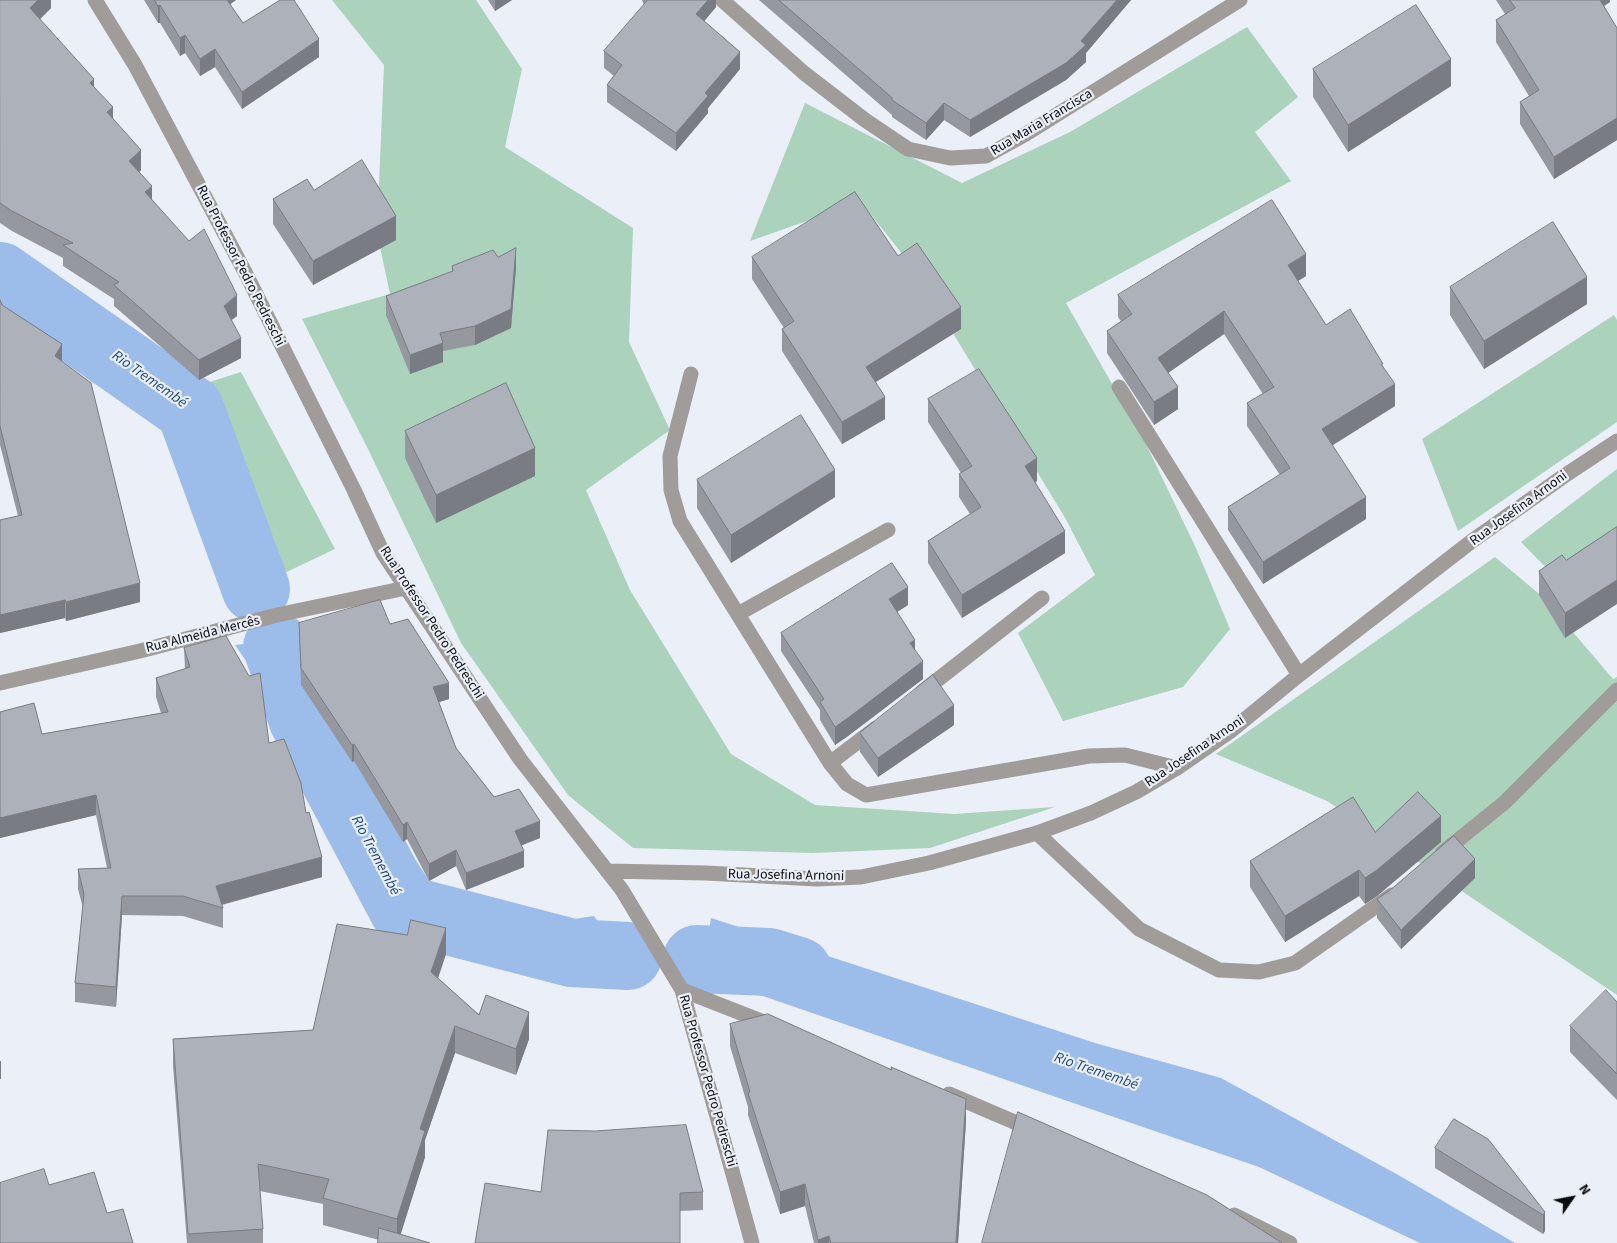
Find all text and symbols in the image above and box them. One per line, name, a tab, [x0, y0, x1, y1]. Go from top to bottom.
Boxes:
street label: Rua Maria Francisca	[988, 86, 1096, 160]
street label: Rua Professor Pedro Pedreschi	[192, 183, 288, 349]
water label: Rio Tremembé	[108, 347, 190, 413]
street label: Rua Josefina Arnoni	[1467, 468, 1571, 550]
street label: Rua Professor Pedro Pedreschi	[375, 544, 487, 702]
street label: Rua Almeida Mercês	[144, 613, 262, 657]
street label: Rua Josefina Arnoni	[1142, 713, 1248, 791]
water label: Rio Tremembé	[346, 813, 404, 899]
street label: Rua Josefina Arnoni	[728, 867, 844, 885]
street label: Rua Professor Pedro Pedreschi	[674, 993, 740, 1169]
water label: Rio Tremembé	[1052, 1049, 1140, 1095]
north arrow	[1547, 1173, 1597, 1223]
text: N	[1574, 1180, 1596, 1199]

